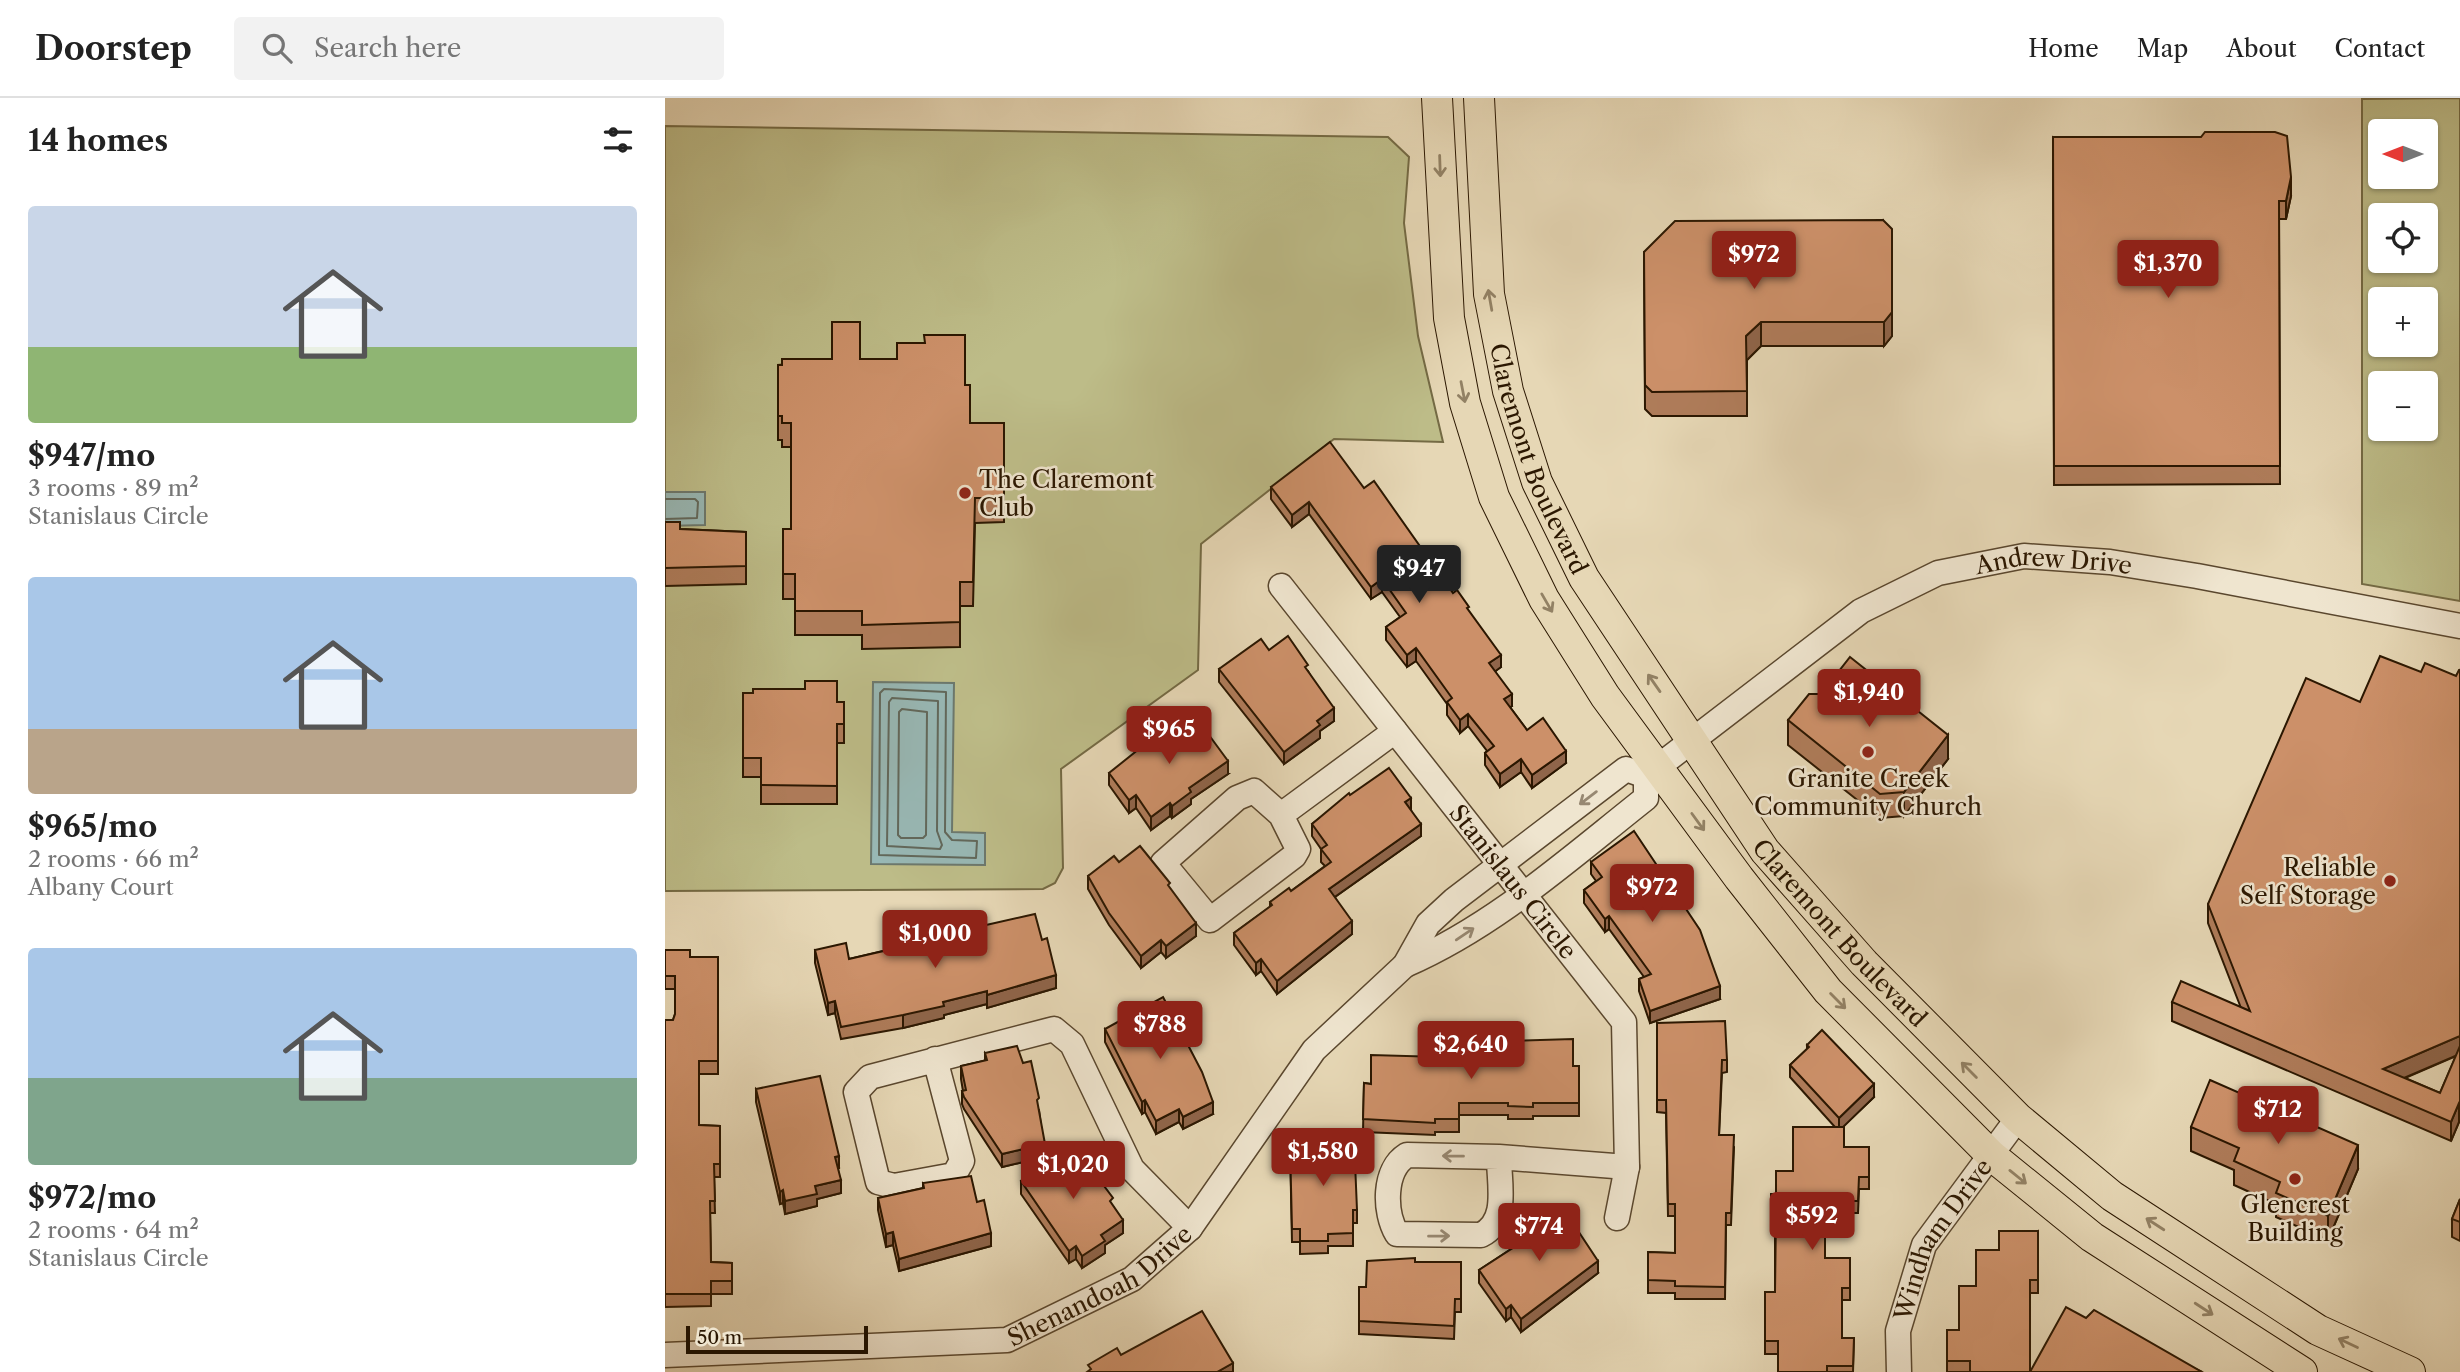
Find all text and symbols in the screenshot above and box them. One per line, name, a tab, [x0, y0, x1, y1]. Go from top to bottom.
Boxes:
search box	[234, 17, 724, 80]
text: Doorstep	[35, 28, 192, 69]
icon: search	[258, 29, 296, 67]
text: Search here	[314, 32, 461, 64]
text: Home	[2028, 34, 2099, 63]
text: Map	[2137, 34, 2188, 63]
text: About	[2226, 34, 2297, 63]
text: Contact	[2335, 34, 2425, 63]
north arrow	[2368, 119, 2438, 189]
map controls	[2368, 119, 2438, 441]
icon: filters	[599, 121, 637, 159]
text: 14 homes	[28, 122, 168, 159]
one-way arrow	[1434, 154, 1447, 177]
button: locate	[2368, 203, 2438, 273]
pin: $972	[1713, 232, 1795, 291]
text: $972	[1728, 240, 1780, 268]
pin: $1,370	[2111, 240, 2225, 300]
text: $1,370	[2133, 249, 2203, 277]
icon: home	[270, 251, 396, 377]
button: +	[2368, 287, 2438, 357]
one-way arrow	[1483, 289, 1496, 312]
street label: Claremont Boulevard	[1484, 341, 1594, 579]
button: −	[2368, 371, 2438, 441]
one-way arrow	[1456, 380, 1470, 403]
text: $947/mo	[28, 437, 155, 474]
place label: The Claremont Club	[979, 465, 1154, 522]
text: 3 rooms · 89 m²	[28, 474, 199, 502]
marker: The Claremont Club	[957, 485, 973, 501]
text: Stanislaus Circle	[28, 502, 209, 530]
street label: Andrew Drive	[1971, 541, 2134, 580]
pin: $947	[1378, 546, 1460, 605]
text: $947	[1393, 554, 1445, 582]
one-way arrow	[1540, 592, 1554, 612]
icon: home	[270, 622, 396, 748]
pin: $1,940	[1812, 670, 1926, 729]
one-way arrow	[1647, 674, 1661, 693]
text: $1,940	[1834, 678, 1904, 706]
pin: $965	[1128, 706, 1210, 766]
text: $965	[1142, 715, 1196, 743]
marker: Granite Creek Community Church	[1860, 744, 1876, 760]
place label: Granite Creek Community Church	[1754, 764, 1982, 821]
one-way arrow	[1579, 790, 1598, 805]
street label: Stanislaus Circle	[1444, 798, 1583, 965]
text: $965/mo	[28, 808, 157, 845]
one-way arrow	[1691, 812, 1705, 831]
street label: Claremont Boulevard	[1747, 834, 1934, 1033]
text: 2 rooms · 66 m²	[28, 845, 199, 873]
place label: Reliable Self Storage	[2240, 853, 2376, 910]
pin: $972	[1611, 864, 1693, 924]
text: Albany Court	[28, 873, 174, 901]
text: $972	[1626, 873, 1678, 901]
marker: Reliable Self Storage	[2382, 873, 2398, 889]
pin: $1,000	[878, 910, 992, 970]
text: $1,000	[898, 919, 972, 947]
one-way arrow	[1455, 927, 1475, 941]
one-way arrow	[1829, 992, 1846, 1009]
icon: home	[270, 993, 396, 1119]
pin: $788	[1119, 1002, 1201, 1061]
text: $788	[1133, 1010, 1187, 1038]
pin: $2,640	[1414, 1021, 1528, 1081]
text: $2,640	[1434, 1030, 1508, 1058]
one-way arrow	[1961, 1061, 1978, 1078]
pin: $712	[2237, 1086, 2319, 1146]
text: $712	[2254, 1095, 2302, 1123]
pin: $1,580	[1266, 1128, 1380, 1188]
text: $1,580	[1287, 1137, 1359, 1165]
pin: $1,020	[1016, 1142, 1130, 1201]
one-way arrow	[1442, 1149, 1465, 1163]
text: $1,020	[1037, 1150, 1109, 1178]
street label: Windham Drive	[1887, 1153, 1998, 1325]
one-way arrow	[2009, 1170, 2027, 1185]
marker: Glencrest Building	[2287, 1171, 2303, 1187]
text: $972/mo	[28, 1179, 156, 1216]
place label: Glencrest Building	[2240, 1190, 2350, 1247]
pin: $592	[1771, 1192, 1853, 1252]
text: $592	[1786, 1201, 1838, 1229]
pin: $774	[1498, 1204, 1580, 1263]
text: $774	[1514, 1212, 1564, 1240]
text: 2 rooms · 64 m²	[28, 1216, 199, 1244]
one-way arrow	[2146, 1216, 2165, 1231]
street label: Shenandoah Drive	[1002, 1219, 1197, 1352]
one-way arrow	[1427, 1229, 1450, 1243]
text: Stanislaus Circle	[28, 1244, 209, 1272]
one-way arrow	[2193, 1302, 2213, 1316]
scale bar	[686, 1323, 868, 1355]
text: 50 m	[697, 1326, 742, 1349]
one-way arrow	[2338, 1336, 2359, 1349]

